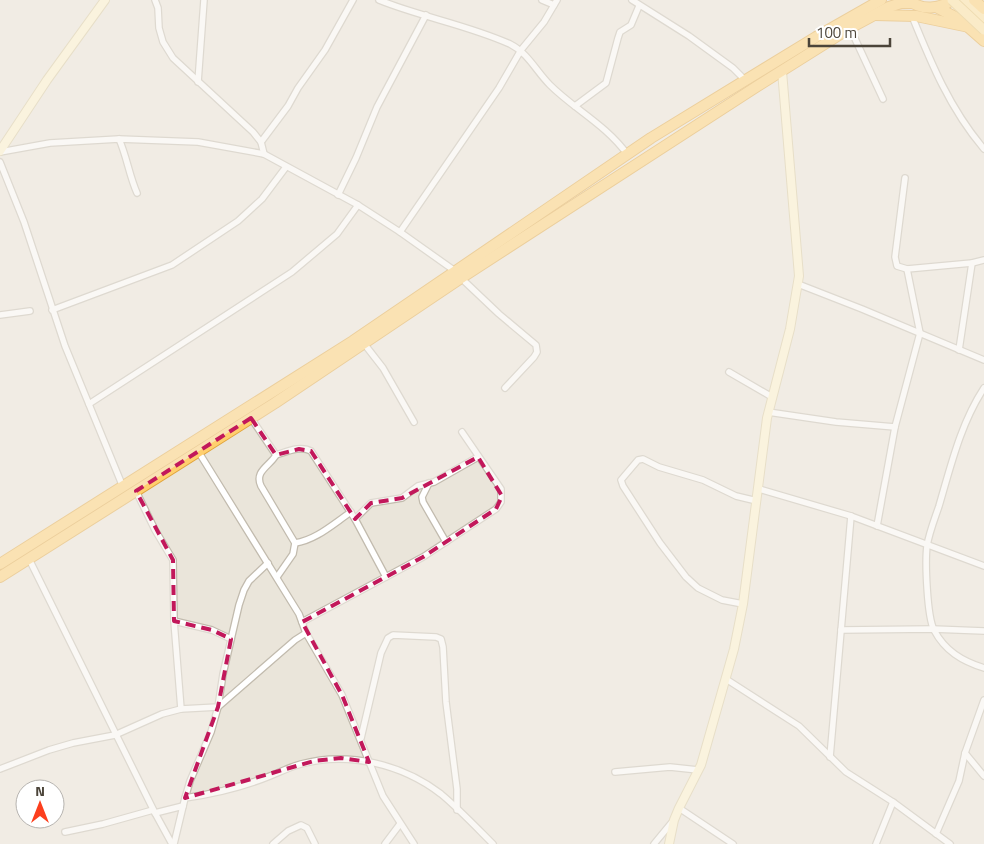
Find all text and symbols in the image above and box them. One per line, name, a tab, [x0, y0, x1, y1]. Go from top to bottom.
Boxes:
scale bar	[809, 15, 890, 47]
text: 100 m	[816, 21, 857, 44]
north arrow	[15, 779, 65, 829]
text: N	[35, 780, 45, 801]

